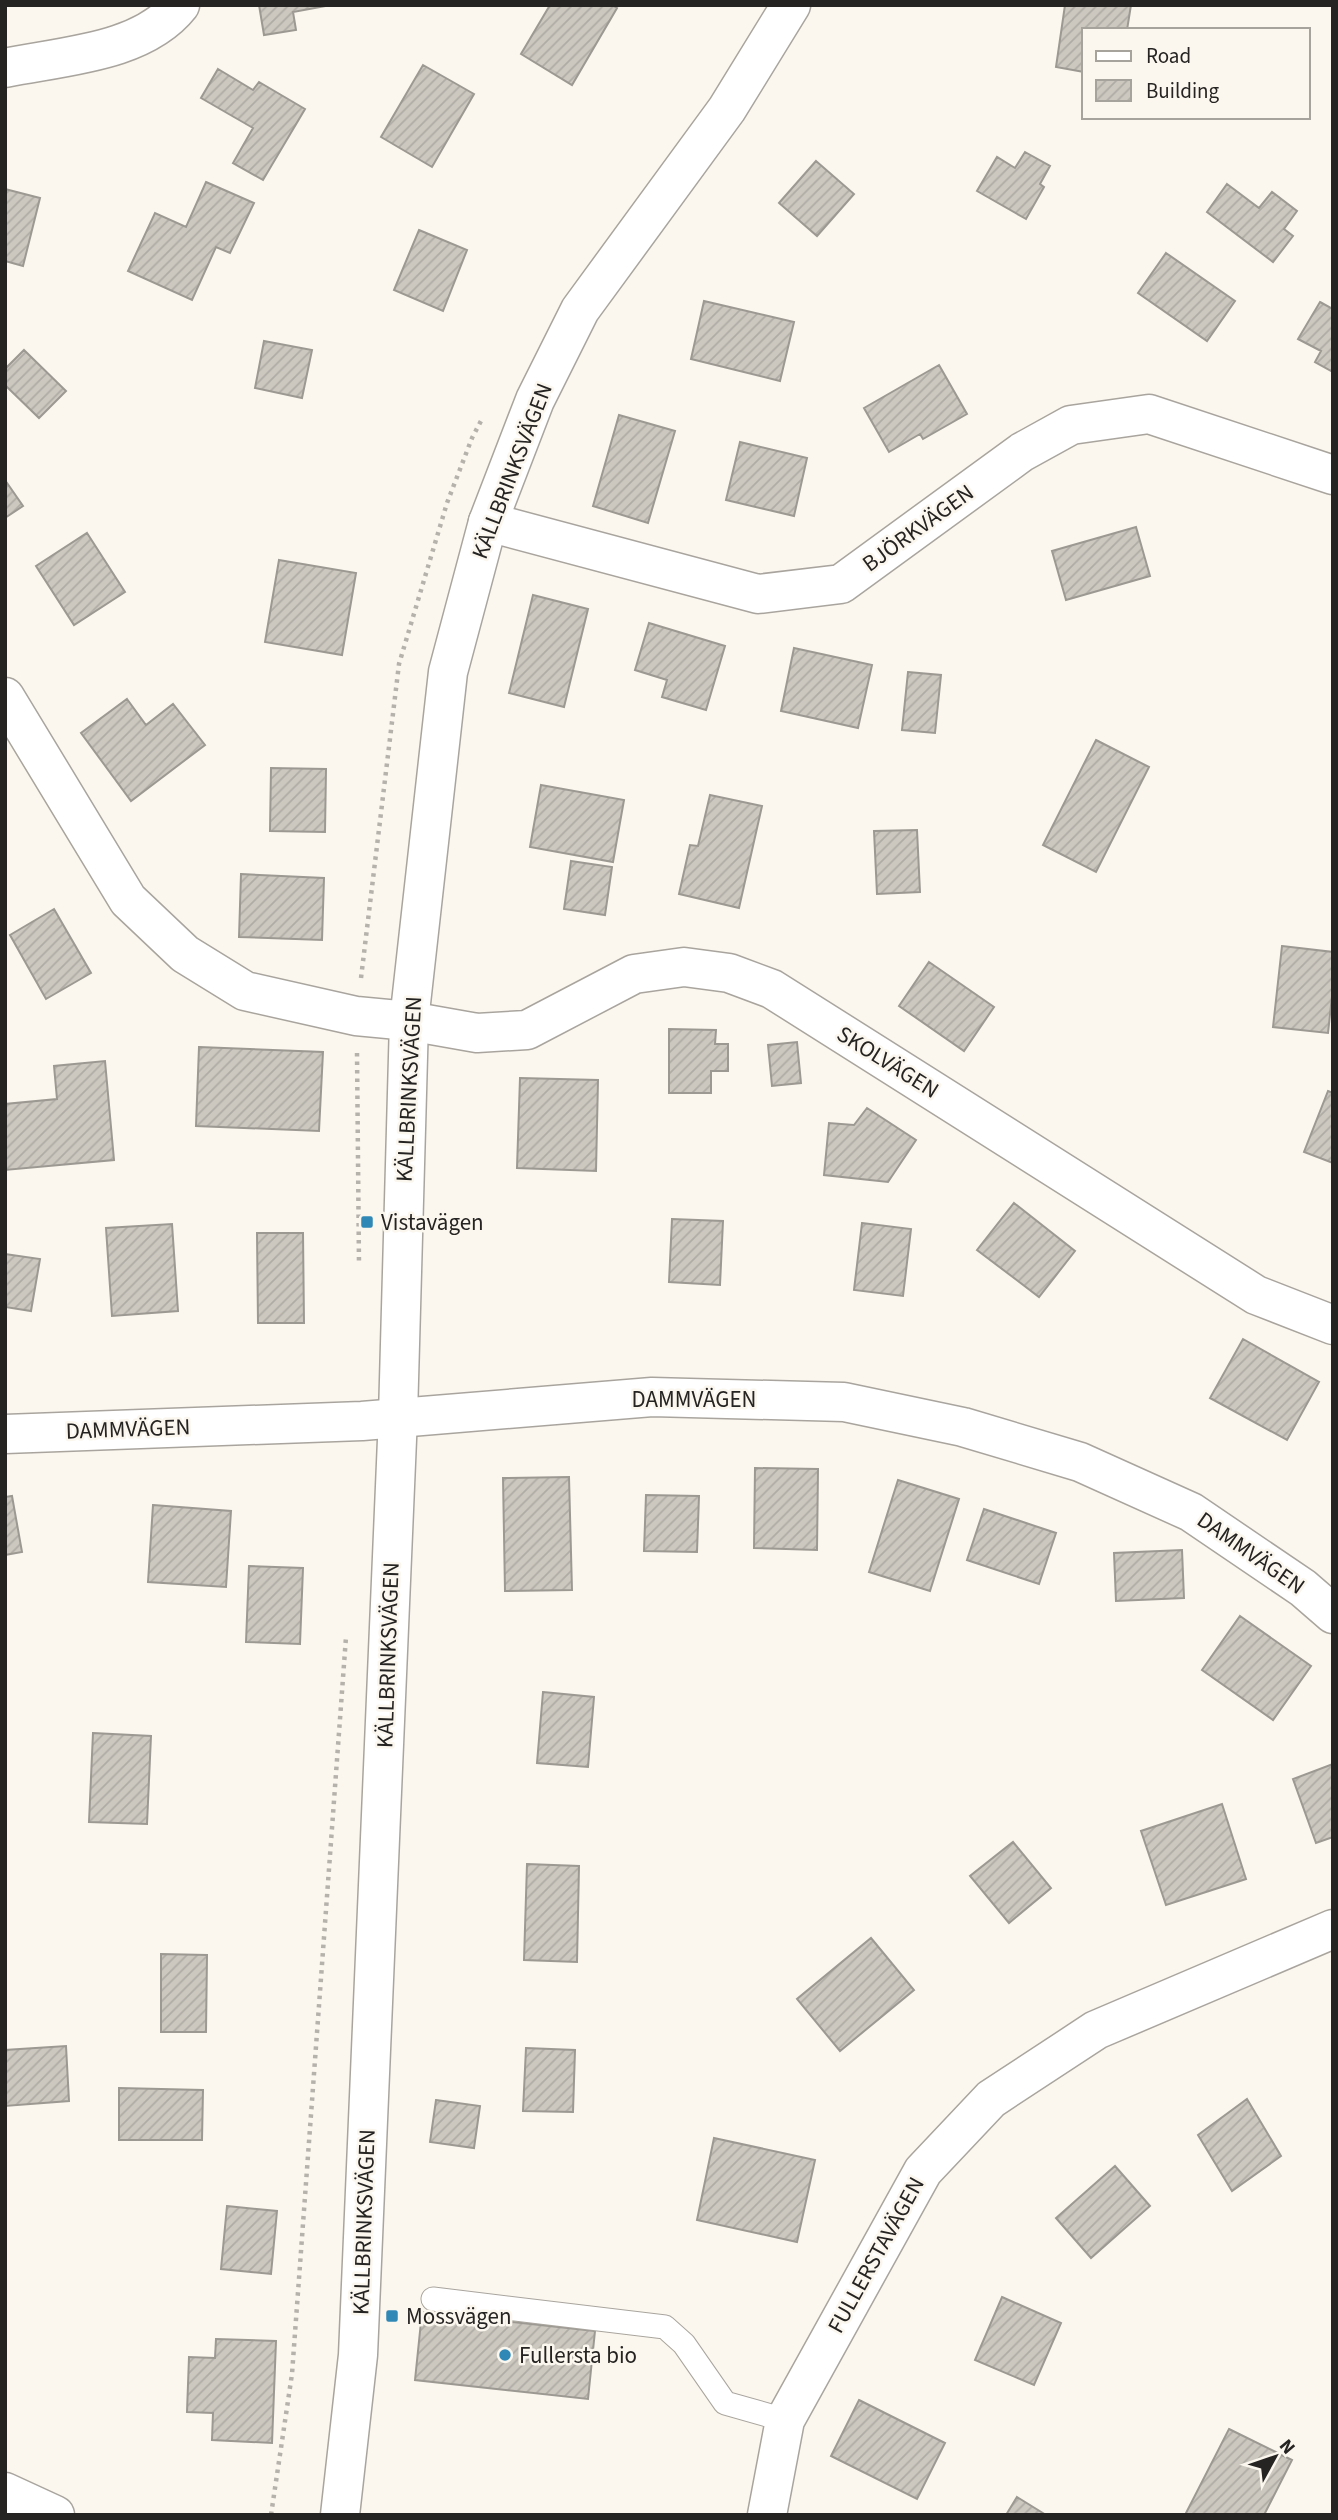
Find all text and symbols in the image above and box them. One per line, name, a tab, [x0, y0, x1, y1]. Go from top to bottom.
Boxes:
legend	[1082, 28, 1310, 119]
text: Road	[1146, 41, 1191, 71]
text: Building	[1146, 76, 1220, 106]
street label: KÄLLBRINKSVÄGEN	[463, 378, 561, 564]
street label: BJÖRKVÄGEN	[855, 476, 981, 580]
street label: KÄLLBRINKSVÄGEN	[388, 995, 430, 1183]
street label: SKOLVÄGEN	[831, 1018, 945, 1106]
place label: Vistavägen	[381, 1206, 484, 1239]
marker: Vistavägen	[359, 1214, 375, 1230]
street label: DAMMVÄGEN	[632, 1383, 756, 1416]
street label: DAMMVÄGEN	[65, 1410, 191, 1448]
street label: DAMMVÄGEN	[1190, 1504, 1312, 1602]
street label: KÄLLBRINKSVÄGEN	[368, 1562, 408, 1748]
street label: KÄLLBRINKSVÄGEN	[344, 2129, 384, 2315]
street label: FULLERSTAVÄGEN	[819, 2171, 933, 2339]
place label: Mossvägen	[406, 2300, 512, 2333]
marker: Mossvägen	[384, 2308, 400, 2324]
place label: Fullersta bio	[519, 2339, 637, 2372]
marker: Fullersta bio	[497, 2347, 513, 2363]
north arrow	[1240, 2422, 1310, 2492]
text: N	[1272, 2434, 1301, 2461]

